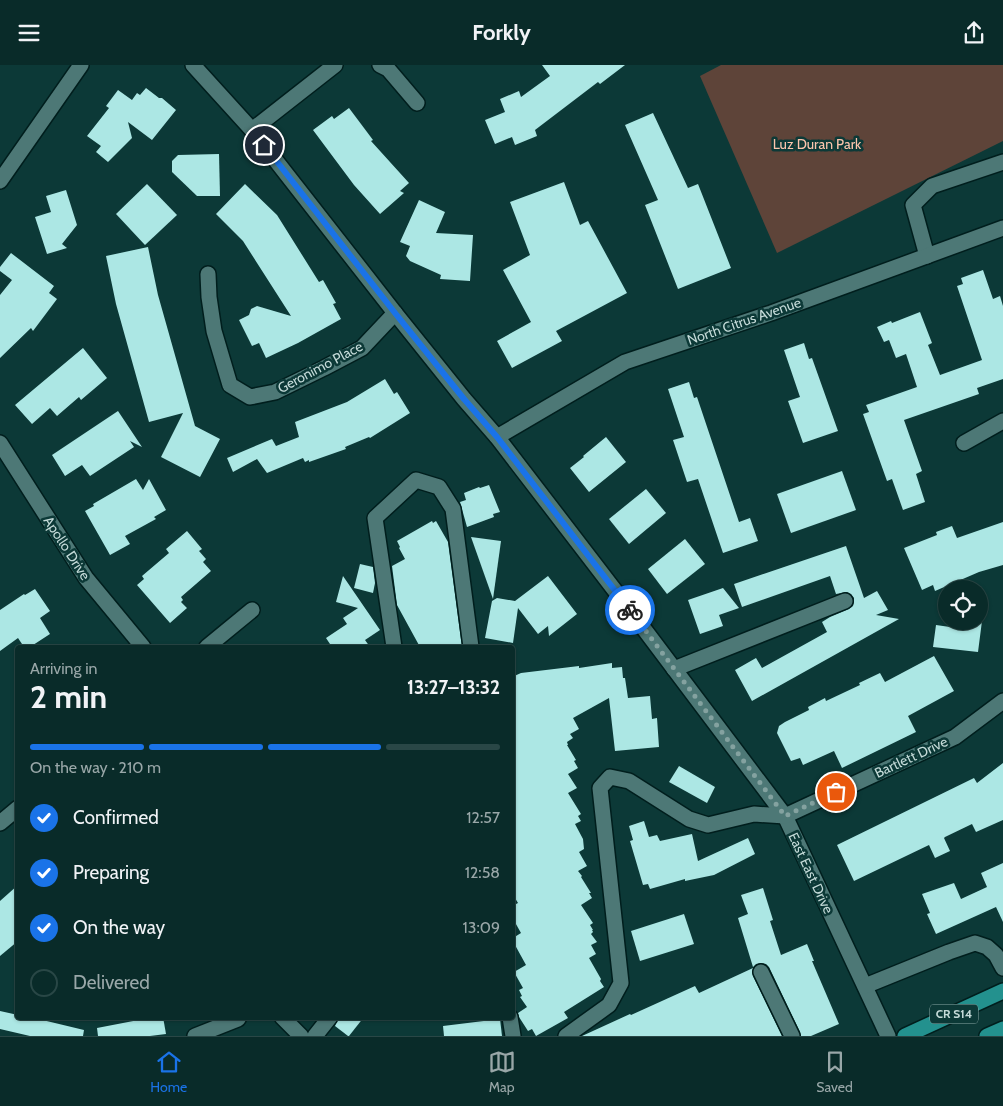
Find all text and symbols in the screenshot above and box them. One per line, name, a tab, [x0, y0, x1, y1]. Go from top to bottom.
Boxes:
icon: menu	[15, 19, 43, 47]
text: Forkly	[472, 19, 531, 46]
icon: share	[960, 19, 988, 47]
pin	[243, 124, 285, 166]
icon: home	[250, 131, 278, 159]
park label: Luz Duran Park	[773, 135, 862, 153]
street label: North Citrus Avenue	[685, 293, 803, 349]
street label: Geronimo Place	[274, 337, 366, 397]
street label: Apollo Drive	[40, 513, 94, 583]
map controls	[938, 580, 988, 630]
button: locate	[938, 580, 988, 630]
courier	[605, 585, 655, 635]
icon: bike	[616, 596, 644, 624]
text: Arriving in	[30, 659, 97, 678]
text: 13:27–13:32	[407, 676, 500, 699]
text: 2 min	[30, 677, 107, 716]
street label: Bartlett Drive	[872, 732, 950, 782]
text: On the way · 210 m	[30, 758, 161, 777]
pin	[815, 771, 857, 813]
icon: bag	[822, 778, 850, 806]
icon: check	[30, 804, 58, 832]
text: Confirmed	[73, 806, 159, 829]
text: 12:57	[466, 808, 500, 827]
street label: East East Drive	[784, 829, 838, 917]
icon: check	[30, 859, 58, 887]
text: Preparing	[73, 861, 149, 884]
text: 12:58	[465, 863, 500, 882]
icon: check	[30, 914, 58, 942]
text: On the way	[73, 916, 165, 939]
text: 13:09	[463, 918, 500, 937]
text: Delivered	[73, 971, 150, 994]
road number: CR S14	[930, 1005, 978, 1024]
tab: Home	[150, 1048, 187, 1096]
tab: Map	[488, 1048, 516, 1096]
tab: Saved	[816, 1048, 853, 1096]

